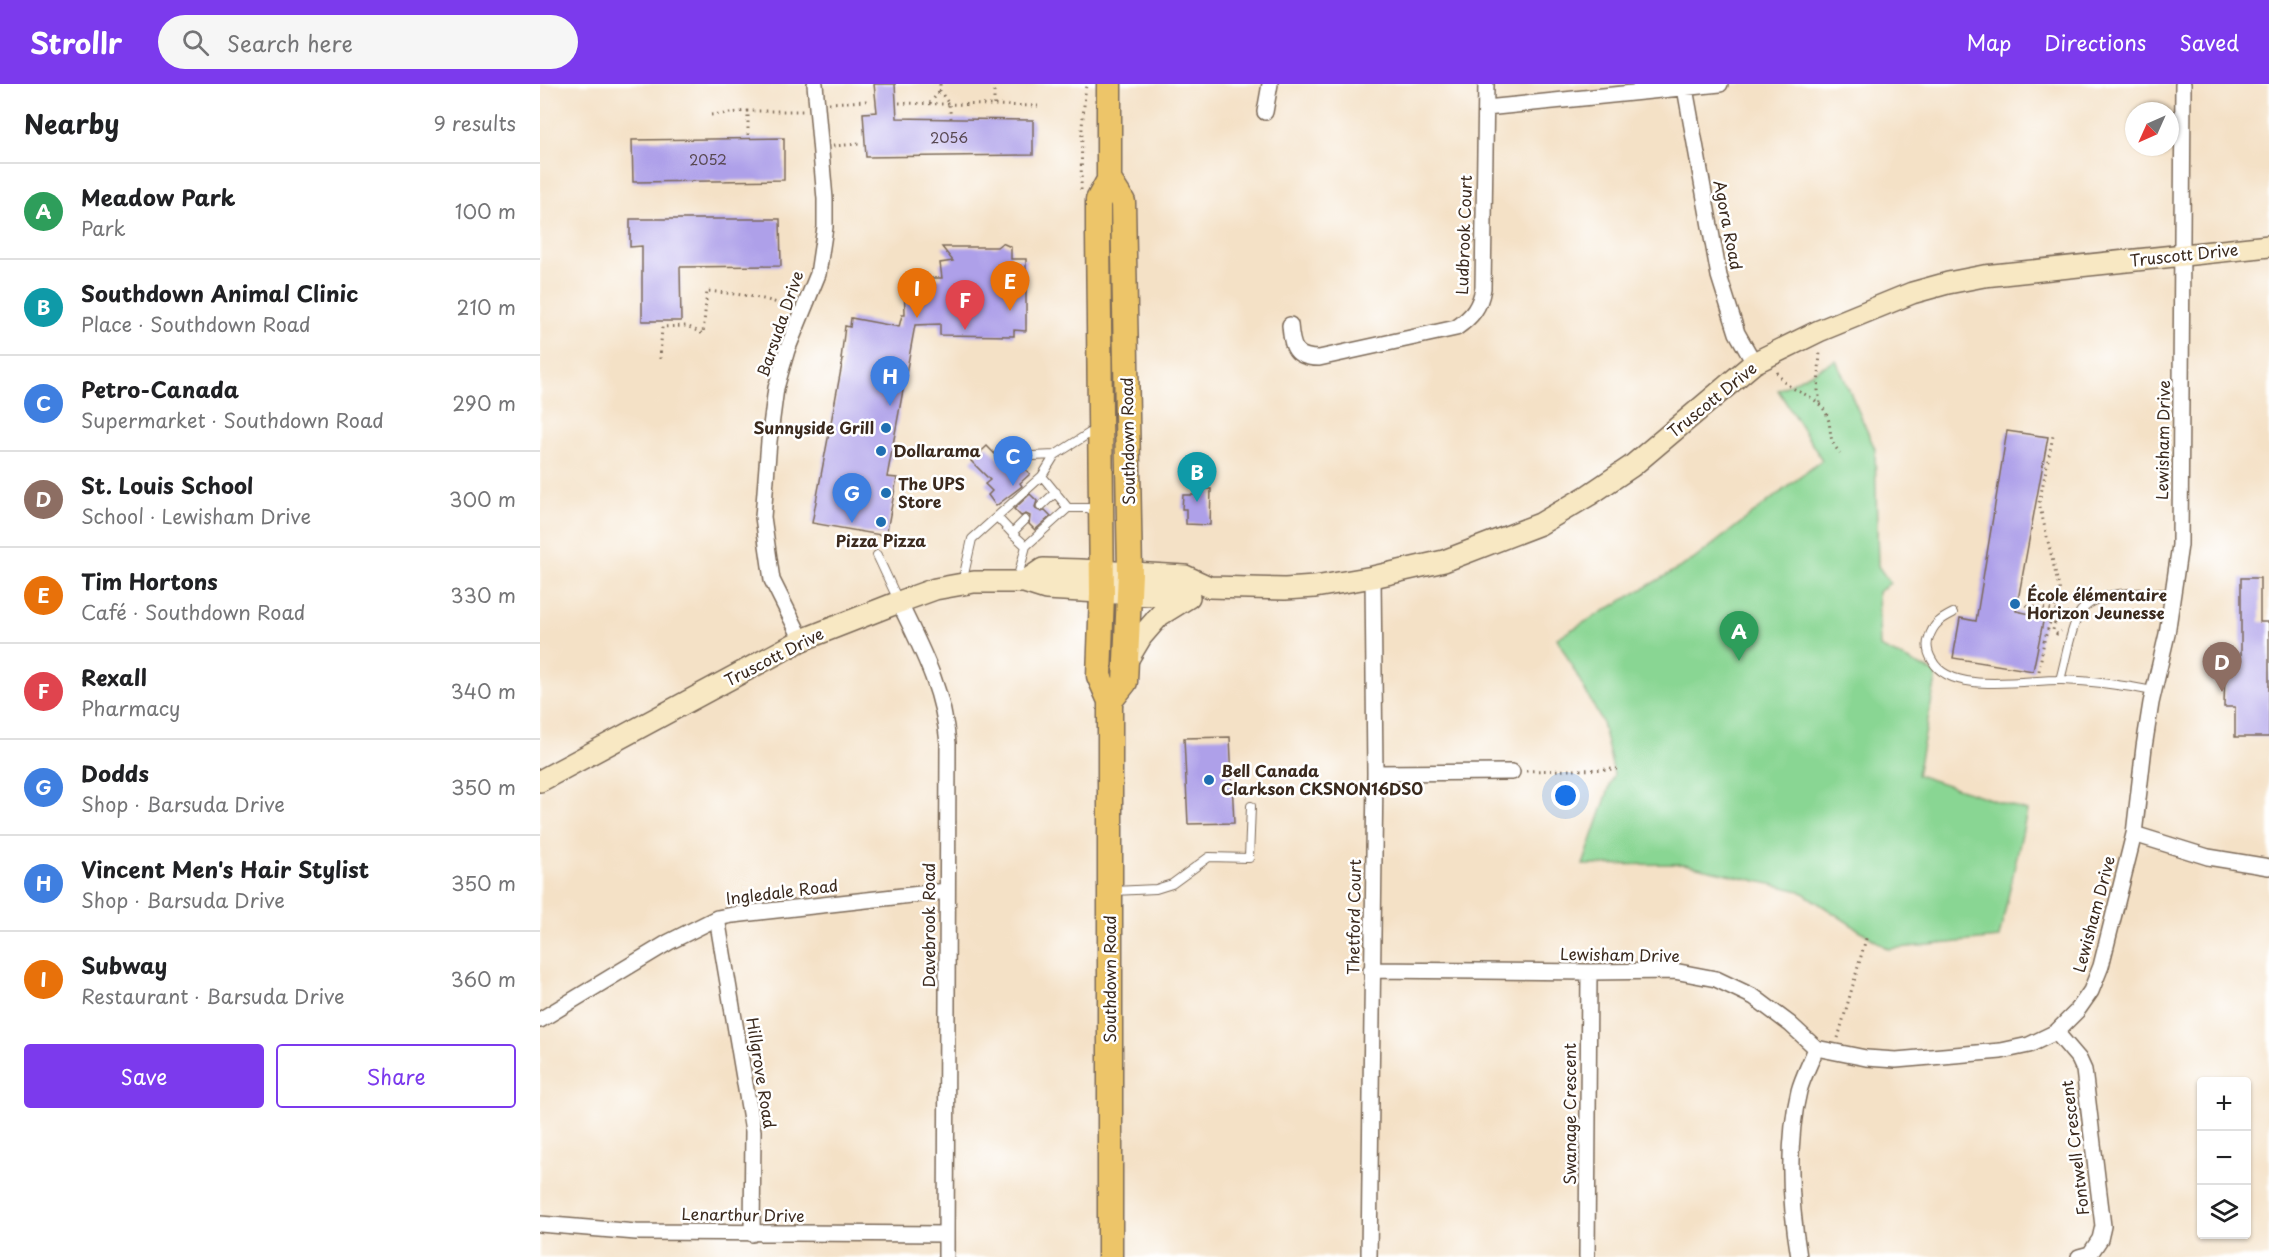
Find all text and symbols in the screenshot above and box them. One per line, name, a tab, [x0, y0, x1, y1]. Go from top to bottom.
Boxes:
search box	[158, 15, 578, 69]
text: Strollr	[30, 21, 122, 64]
icon: search	[179, 26, 212, 59]
text: Search here	[227, 26, 353, 59]
text: Map	[1966, 26, 2011, 58]
text: Directions	[2044, 26, 2146, 58]
text: Saved	[2179, 26, 2239, 58]
north arrow	[2125, 102, 2179, 156]
text: Nearby	[24, 104, 119, 143]
text: 9 results	[434, 108, 516, 138]
house number: 2056	[930, 127, 968, 148]
house number: 2052	[689, 149, 727, 170]
street label: Ludbrook Court	[1449, 174, 1477, 295]
street label: Agora Road	[1709, 178, 1749, 272]
text: Meadow Park	[81, 180, 235, 213]
text: A	[36, 196, 51, 226]
text: 100 m	[455, 196, 516, 226]
text: Park	[81, 213, 126, 243]
street label: Truscott Drive	[2129, 236, 2239, 272]
pin: E	[990, 262, 1030, 311]
street label: Barsuda Drive	[750, 267, 808, 380]
pin: I	[898, 268, 937, 318]
text: Southdown Animal Clinic	[81, 276, 358, 309]
pin: F	[946, 280, 984, 330]
text: B	[37, 292, 50, 322]
text: 210 m	[457, 292, 516, 322]
text: Place · Southdown Road	[81, 309, 311, 339]
pin: H	[870, 356, 910, 406]
street label: Truscott Drive	[1662, 356, 1761, 443]
text: Petro-Canada	[81, 372, 239, 405]
street label: Southdown Road	[1114, 377, 1140, 505]
street label: Lewisham Drive	[2149, 380, 2175, 500]
text: C	[36, 388, 51, 418]
text: 290 m	[452, 388, 516, 418]
text: Supermarket · Southdown Road	[81, 405, 384, 435]
place label: Sunnyside Grill	[754, 415, 874, 439]
marker: Sunnyside Grill	[879, 421, 893, 435]
pin: C	[994, 436, 1032, 486]
place label: Dollarama	[893, 438, 981, 462]
marker: Dollarama	[874, 444, 888, 458]
pin: B	[1178, 452, 1216, 502]
text: St. Louis School	[81, 468, 253, 501]
place label: The UPS Store	[898, 471, 965, 513]
pin: G	[832, 474, 872, 523]
text: D	[36, 484, 51, 514]
text: 300 m	[449, 484, 516, 514]
marker: The UPS Store	[879, 486, 893, 500]
text: School · Lewisham Drive	[81, 501, 311, 531]
marker: Pizza Pizza	[874, 515, 888, 529]
place label: Pizza Pizza	[836, 528, 926, 552]
text: Tim Hortons	[81, 564, 218, 597]
text: E	[37, 580, 50, 610]
text: 330 m	[450, 580, 516, 610]
place label: École élémentaire Horizon Jeunesse	[2027, 582, 2167, 624]
text: Café · Southdown Road	[81, 597, 305, 627]
marker: École élémentaire Horizon Jeunesse	[2008, 597, 2022, 611]
pin: A	[1720, 612, 1758, 661]
street label: Truscott Drive	[720, 621, 827, 691]
pin: D	[2202, 642, 2242, 692]
text: Rexall	[81, 660, 147, 693]
text: F	[38, 676, 49, 706]
text: 340 m	[451, 676, 516, 706]
text: Pharmacy	[81, 693, 181, 723]
text: Dodds	[81, 756, 149, 789]
place label: Bell Canada Clarkson CKSNON16DS0	[1221, 758, 1423, 800]
text: G	[35, 772, 52, 802]
text: 350 m	[451, 772, 516, 802]
marker: Bell Canada Clarkson CKSNON16DS0	[1202, 773, 1216, 787]
your location	[1551, 781, 1580, 810]
text: Shop · Barsuda Drive	[81, 789, 285, 819]
text: Vincent Men's Hair Stylist	[81, 852, 369, 885]
street label: Lewisham Drive	[2066, 853, 2120, 975]
street label: Thetford Court	[1340, 858, 1366, 975]
street label: Davebrook Road	[916, 863, 940, 987]
text: H	[36, 868, 51, 898]
text: 350 m	[451, 868, 516, 898]
street label: Ingledale Road	[724, 872, 839, 910]
text: Shop · Barsuda Drive	[81, 885, 285, 915]
street label: Southdown Road	[1097, 915, 1121, 1043]
street label: Lewisham Drive	[1560, 941, 1680, 967]
text: Subway	[81, 948, 167, 981]
text: I	[40, 964, 47, 994]
text: 360 m	[450, 964, 516, 994]
text: Restaurant · Barsuda Drive	[81, 981, 345, 1011]
street label: Hillgrove Road	[741, 1015, 783, 1130]
street label: Swanage Crescent	[1557, 1043, 1581, 1185]
button: Save	[24, 1044, 264, 1108]
button: Share	[276, 1044, 516, 1108]
map controls	[2197, 1077, 2251, 1239]
button: +	[2197, 1077, 2251, 1131]
street label: Fontwell Crescent	[2054, 1079, 2094, 1217]
button: −	[2197, 1131, 2251, 1185]
button: layers	[2197, 1185, 2251, 1239]
street label: Lenarthur Drive	[681, 1201, 805, 1227]

